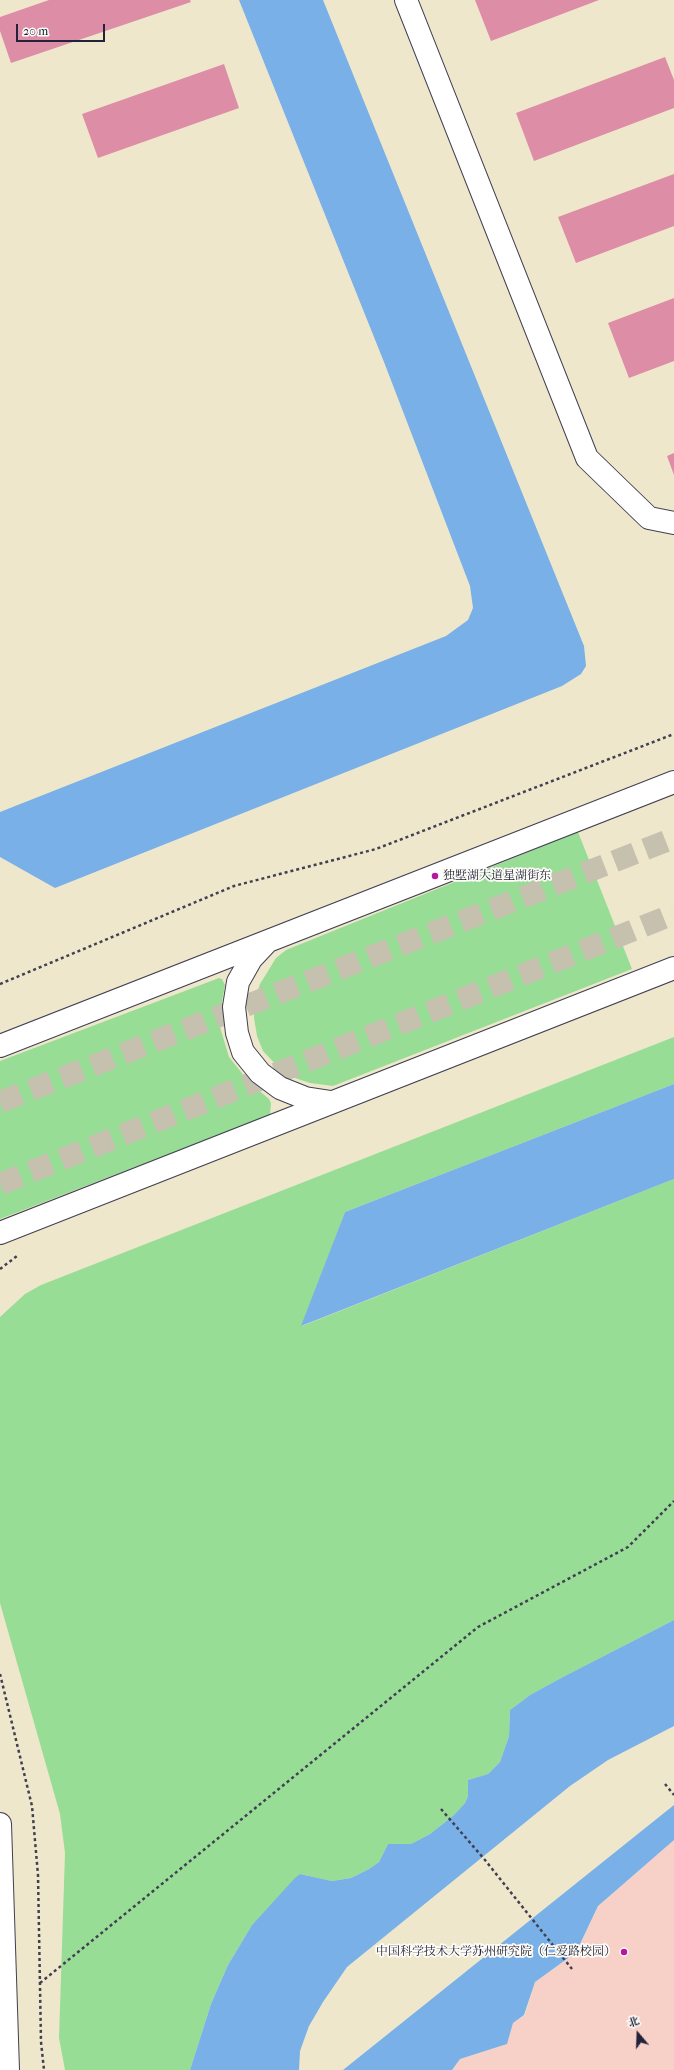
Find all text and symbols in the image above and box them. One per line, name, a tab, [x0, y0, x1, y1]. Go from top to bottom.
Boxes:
scale bar	[18, 16, 107, 42]
text: 20 m	[23, 24, 48, 38]
place label: 独墅湖大道星湖街东	[443, 869, 551, 883]
marker: 独墅湖大道星湖街东	[430, 871, 440, 881]
place label: 中国科学技术大学苏州研究院（仁爱路校园）	[376, 1945, 616, 1959]
marker: 中国科学技术大学苏州研究院（仁爱路校园）	[619, 1947, 629, 1957]
north arrow	[618, 2014, 658, 2054]
text: 北	[627, 2014, 641, 2030]

